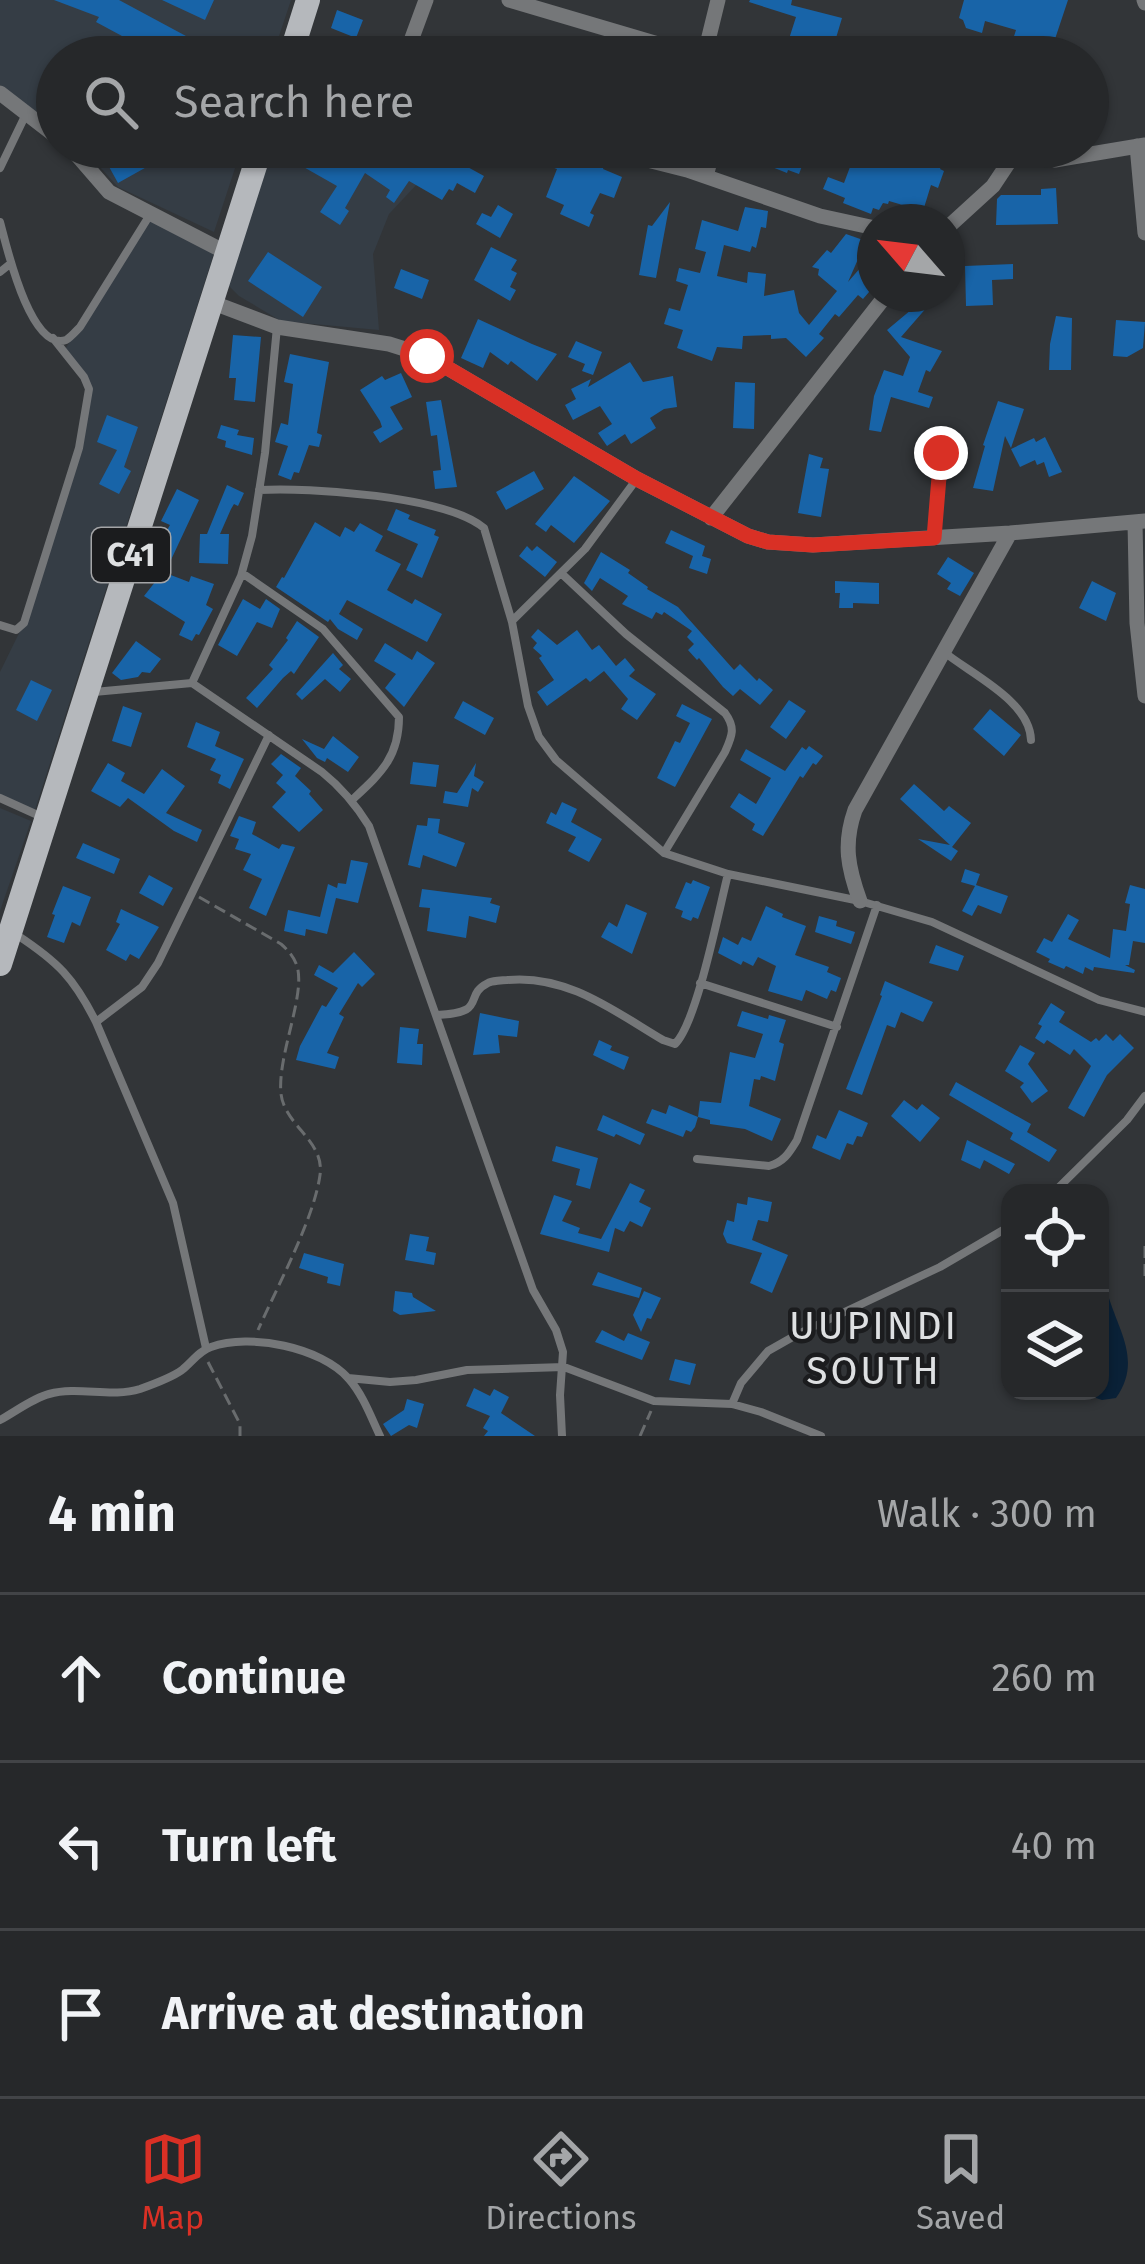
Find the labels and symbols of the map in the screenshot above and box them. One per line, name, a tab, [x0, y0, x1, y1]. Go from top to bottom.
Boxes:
north arrow	[857, 204, 965, 312]
route start	[400, 329, 454, 383]
route end	[914, 426, 968, 480]
road number: C41	[92, 528, 170, 582]
district label: UUPINDI SOUTH	[789, 1303, 959, 1394]

